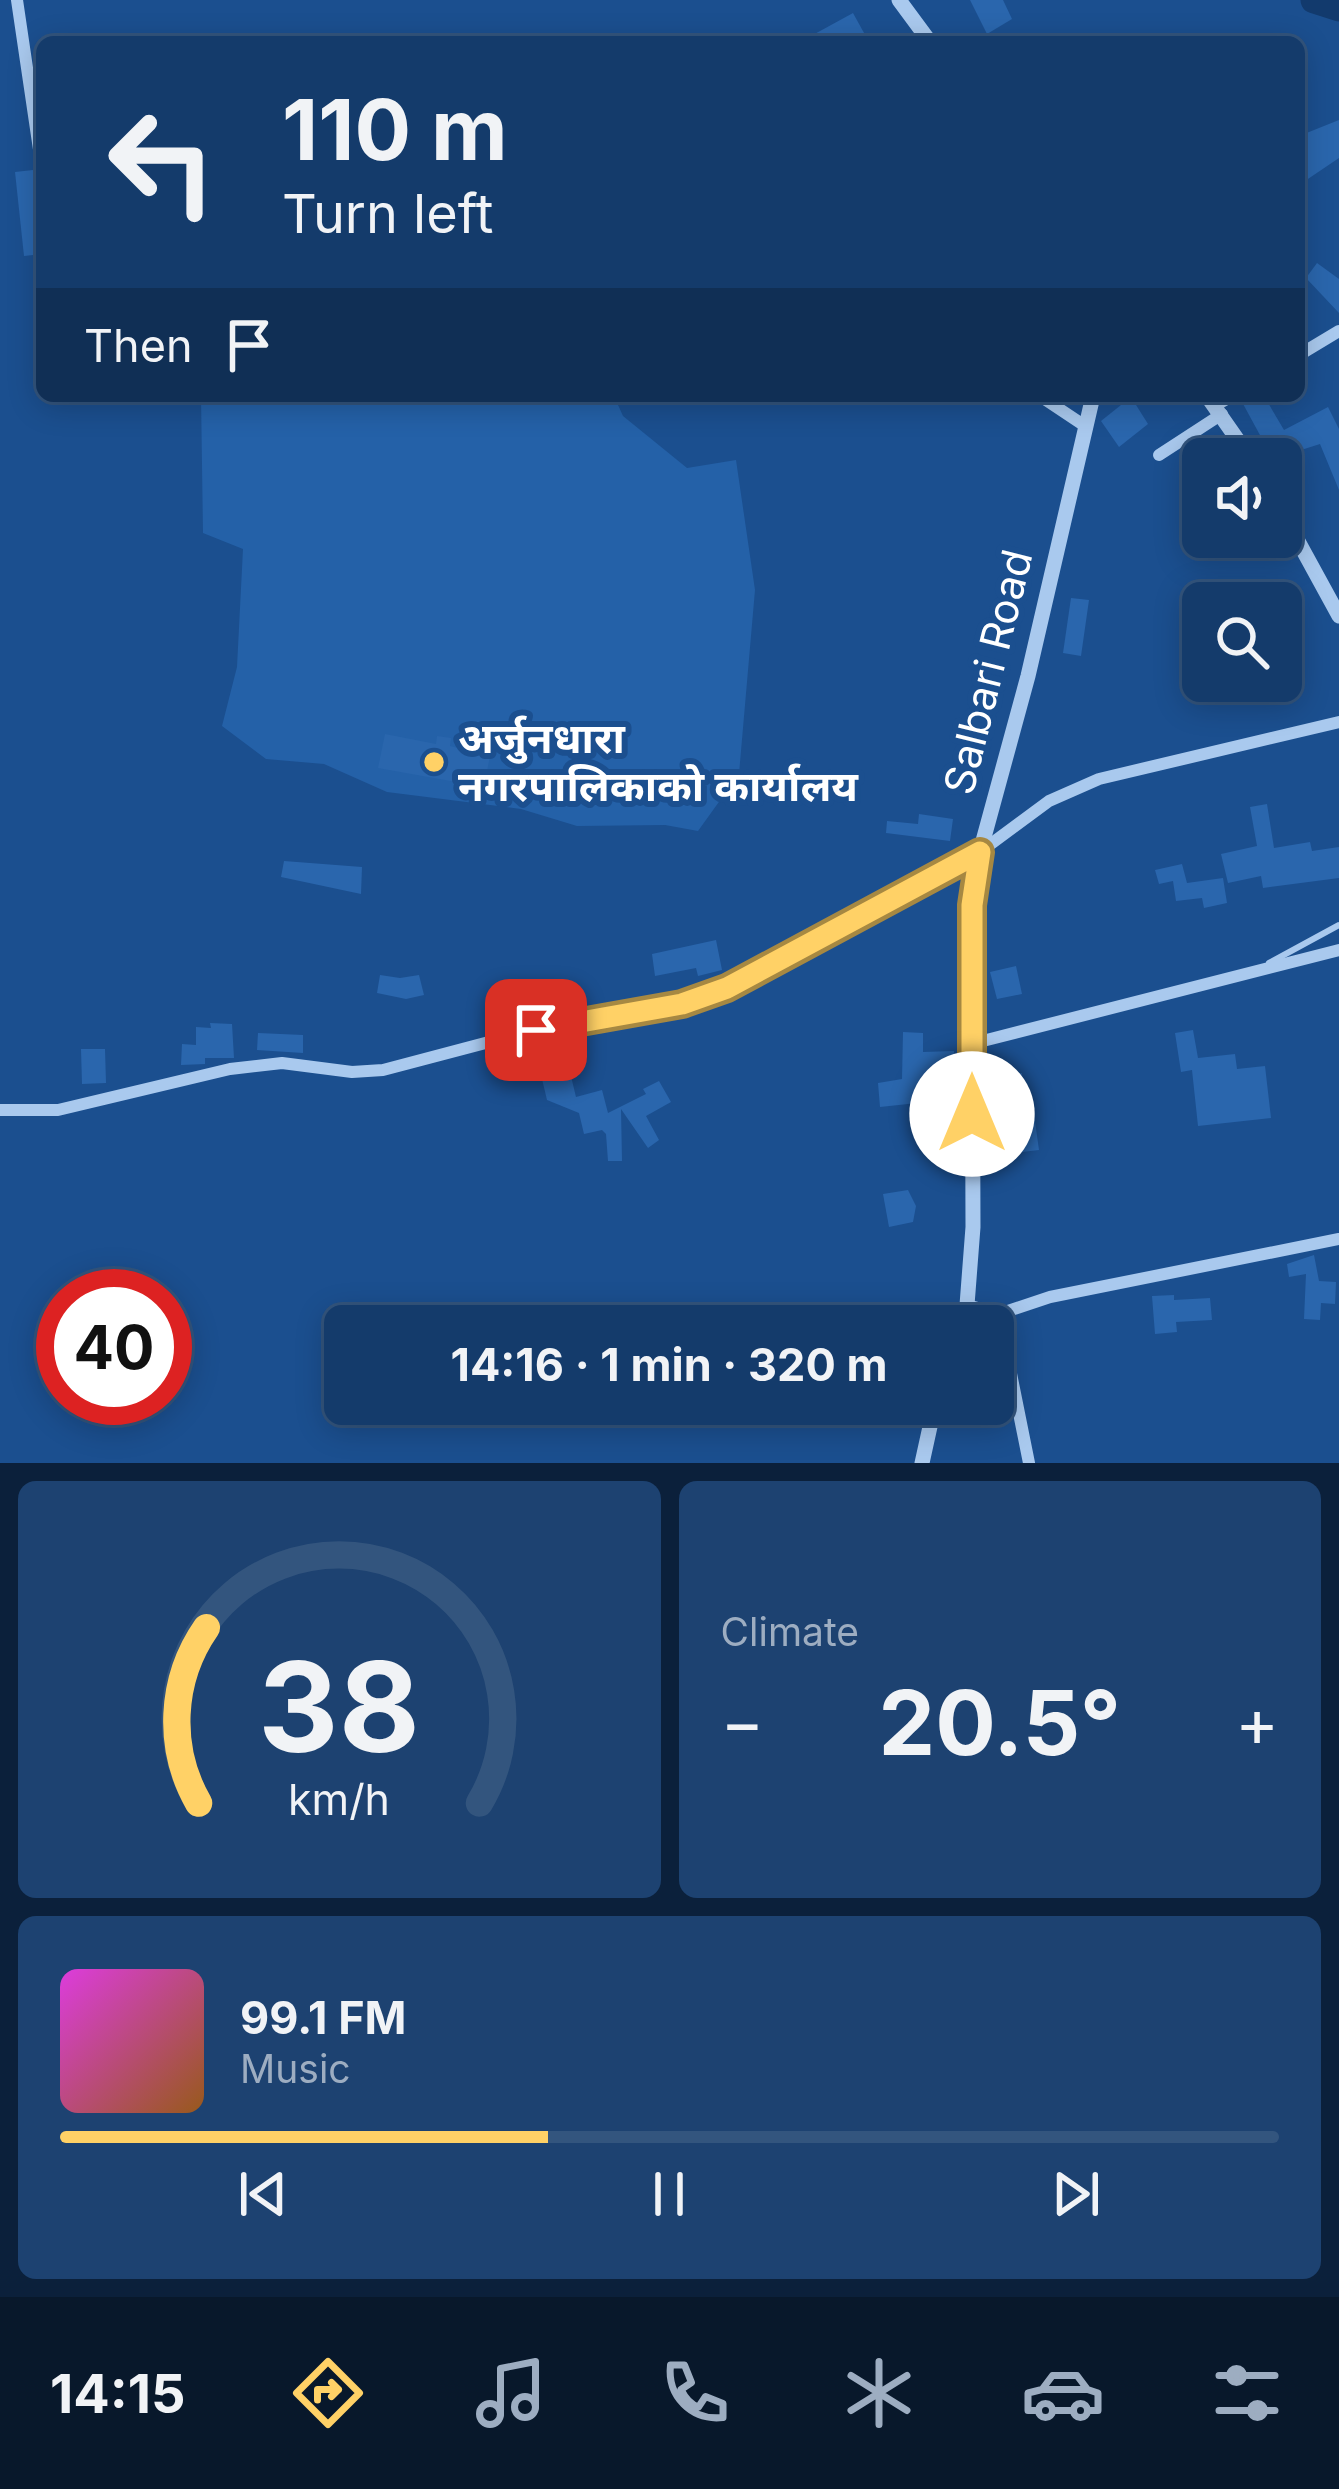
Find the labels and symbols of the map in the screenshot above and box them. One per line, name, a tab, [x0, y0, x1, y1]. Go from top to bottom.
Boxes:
street label: Salbari Road	[933, 544, 1043, 799]
place label: अर्जुनधारा नगरपालिकाको कार्यालय	[458, 712, 859, 811]
marker: अर्जुनधारा नगरपालिकाको कार्यालय	[421, 749, 447, 775]
pin	[485, 979, 587, 1081]
position arrow	[909, 1051, 1035, 1177]
speed limit sign: 40	[36, 1269, 192, 1425]

